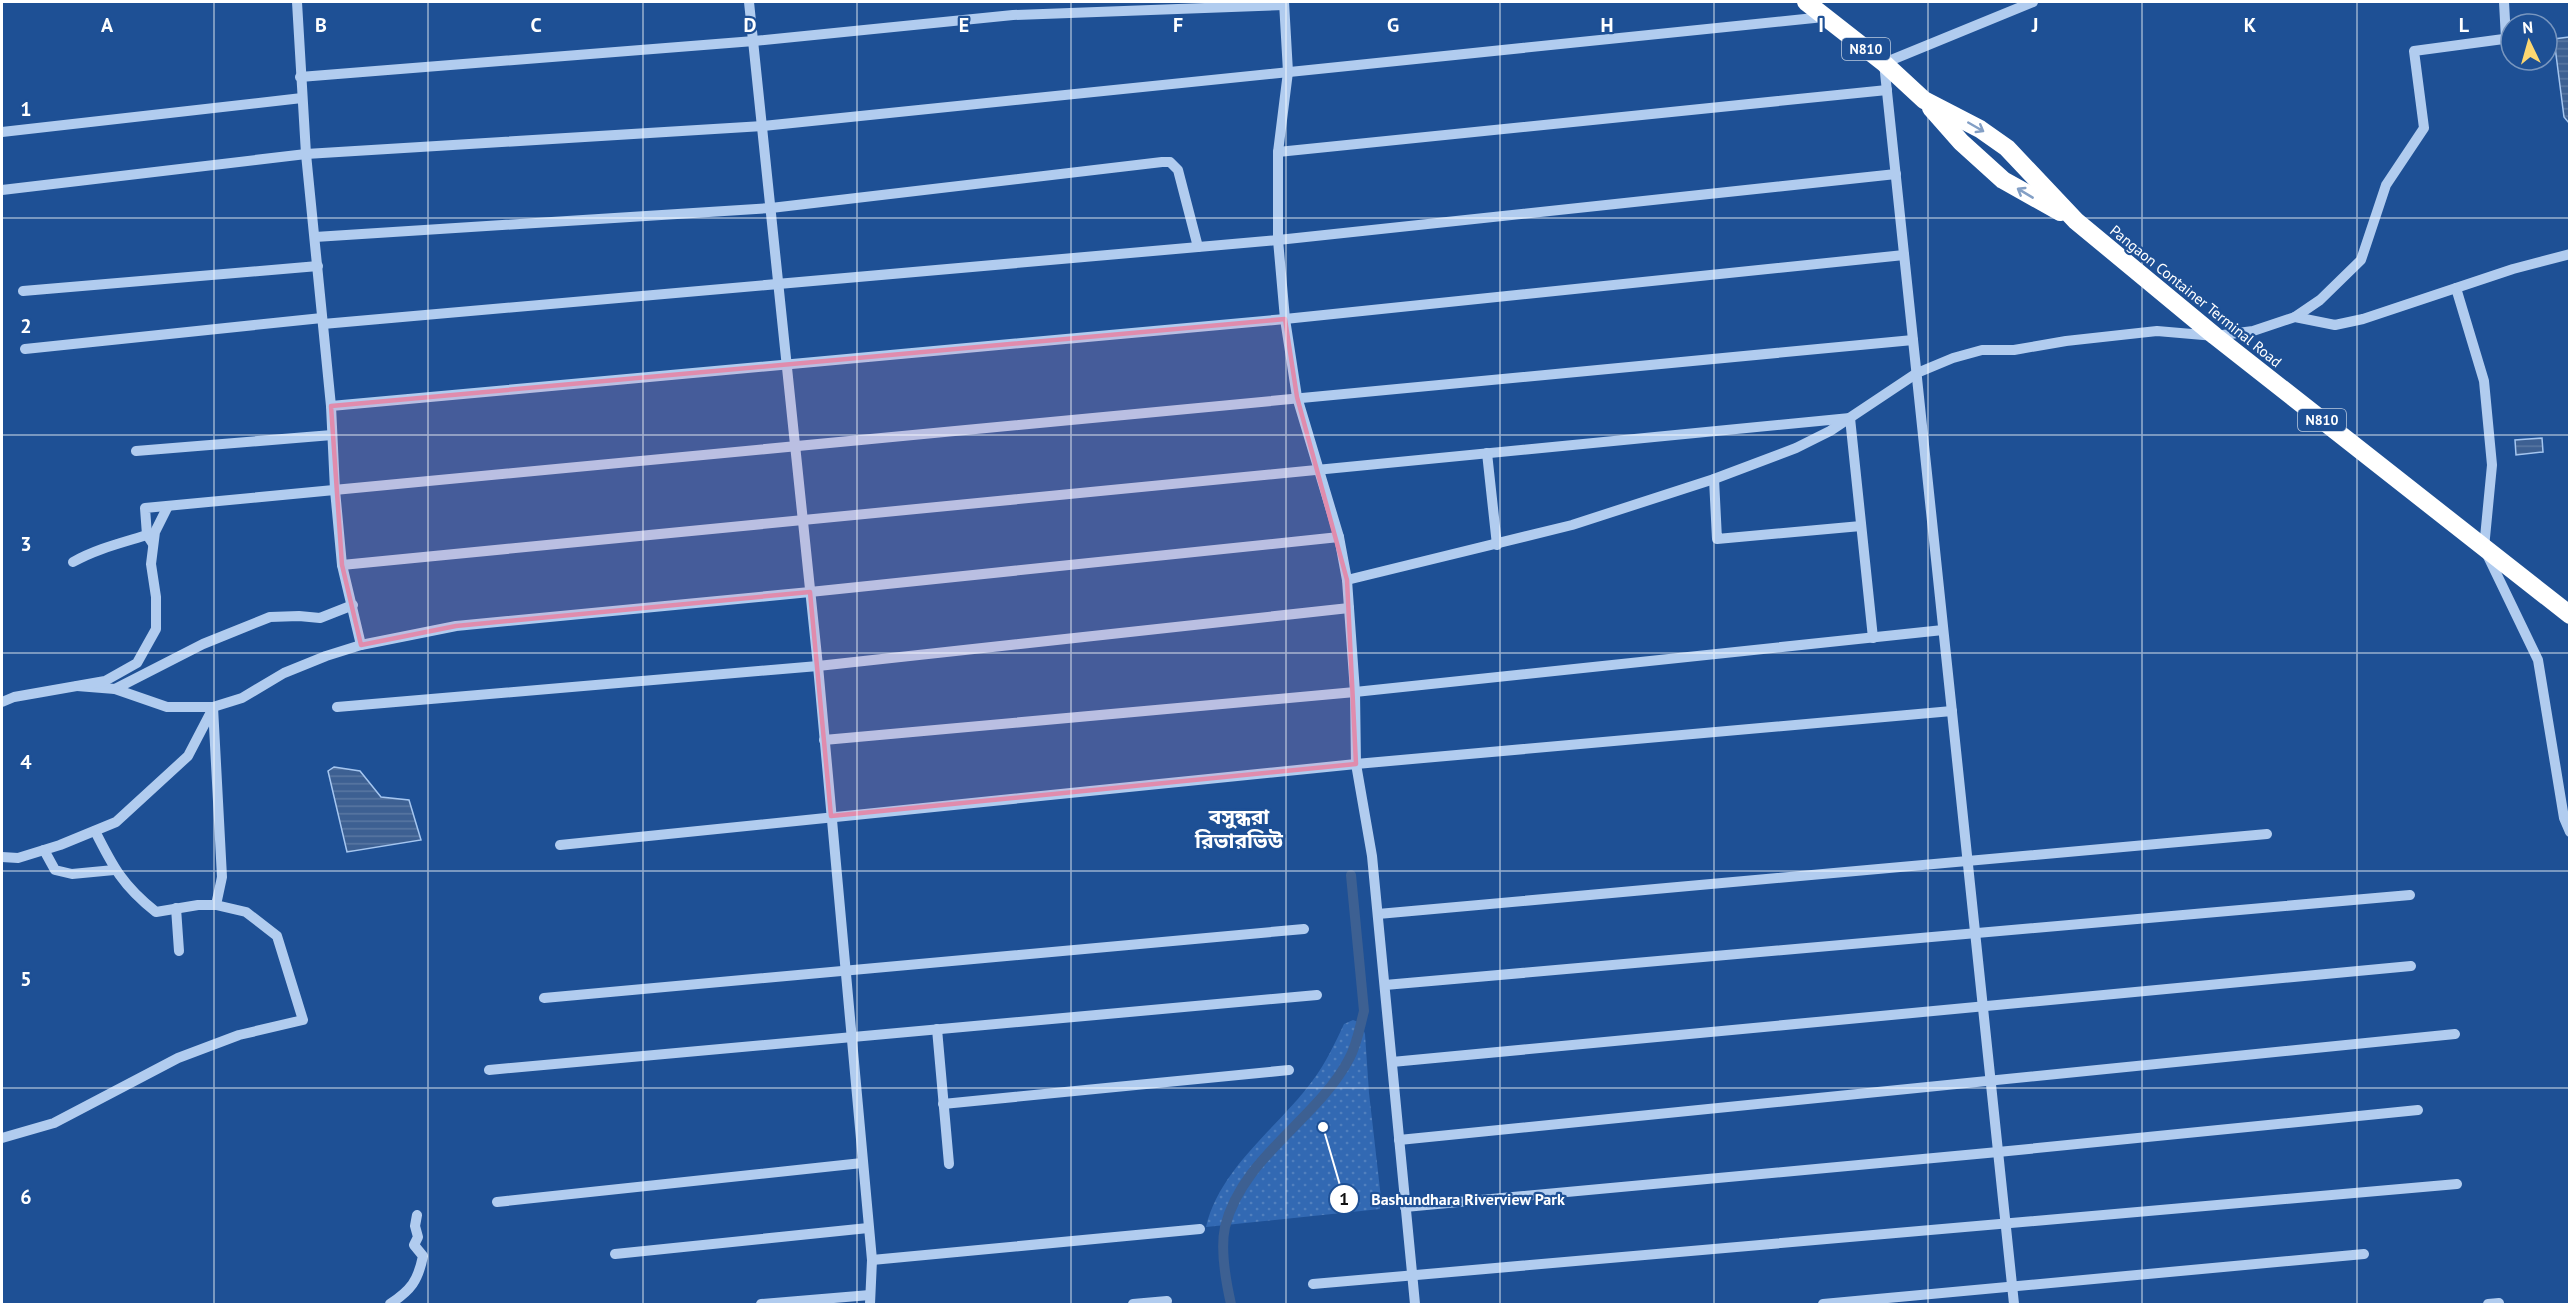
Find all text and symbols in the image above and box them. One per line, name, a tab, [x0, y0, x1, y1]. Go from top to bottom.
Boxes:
text: A	[101, 12, 114, 38]
text: B	[315, 12, 327, 38]
text: C	[530, 12, 542, 38]
text: D	[744, 12, 757, 38]
text: E	[959, 12, 969, 38]
text: F	[1173, 12, 1183, 38]
text: G	[1387, 12, 1399, 38]
text: H	[1600, 12, 1614, 38]
text: I	[1818, 12, 1824, 38]
text: J	[2031, 12, 2038, 38]
text: K	[2244, 12, 2257, 38]
text: L	[2459, 12, 2470, 38]
north arrow	[2499, 12, 2559, 72]
text: N	[2522, 17, 2534, 37]
road number: N810	[1842, 38, 1890, 60]
text: 1	[20, 96, 32, 122]
one-way arrow	[1967, 121, 1984, 133]
one-way arrow	[2017, 187, 2034, 199]
street label: Pangaon Container Terminal Road	[2106, 221, 2286, 371]
text: 2	[20, 313, 32, 339]
road number: N810	[2298, 409, 2346, 431]
text: 3	[20, 531, 32, 557]
text: 4	[20, 749, 32, 775]
district label: বসুন্ধরা রিভারভিউ	[1194, 803, 1284, 854]
text: 5	[20, 966, 32, 992]
callout: Bashundhara Riverview Park	[1329, 1182, 1577, 1216]
text: 6	[20, 1184, 32, 1210]
text: 1	[1339, 1187, 1349, 1210]
text: Bashundhara Riverview Park	[1371, 1189, 1565, 1209]

